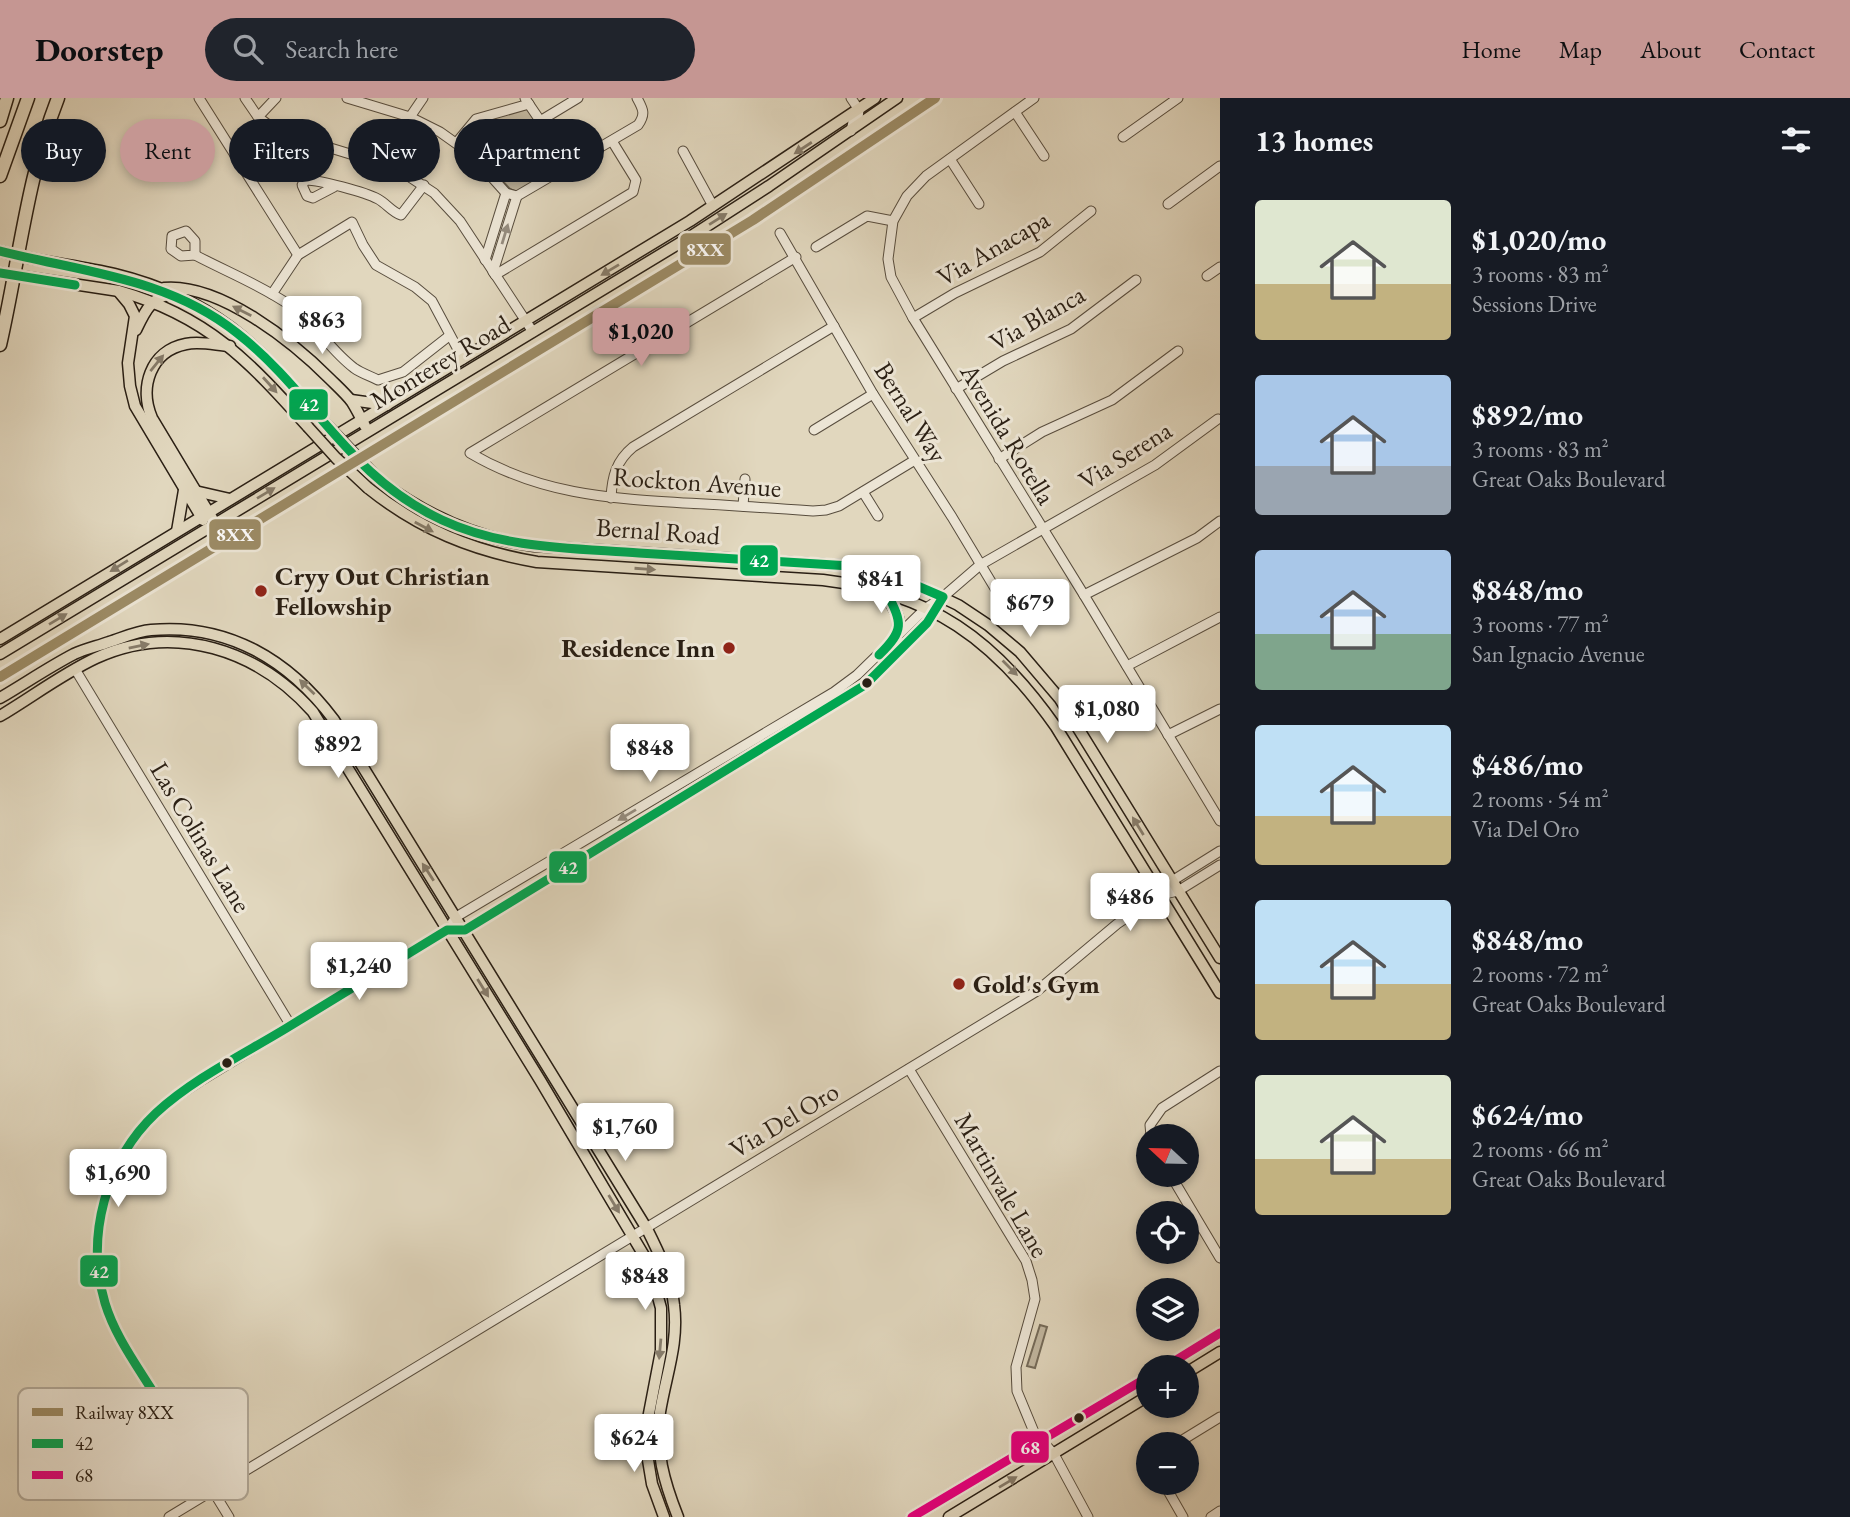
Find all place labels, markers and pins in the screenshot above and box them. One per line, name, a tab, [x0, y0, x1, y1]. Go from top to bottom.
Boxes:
pin: $863	[281, 296, 363, 356]
pin: $1,020	[584, 308, 698, 368]
pin: $841	[840, 556, 922, 615]
place label: Cryy Out Christian Fellowship	[275, 559, 490, 623]
pin: $679	[989, 580, 1071, 639]
marker: Cryy Out Christian Fellowship	[253, 583, 269, 599]
place label: Residence Inn	[561, 631, 715, 665]
marker: Residence Inn	[721, 640, 737, 656]
unlabelled marker	[860, 676, 874, 690]
pin: $1,080	[1050, 686, 1164, 745]
pin: $892	[297, 720, 379, 780]
pin: $848	[609, 724, 691, 784]
pin: $486	[1089, 874, 1171, 933]
pin: $1,240	[302, 942, 416, 1002]
place label: Gold's Gym	[973, 967, 1100, 1001]
marker: Gold's Gym	[951, 976, 967, 992]
unlabelled marker	[220, 1056, 234, 1070]
pin: $1,760	[568, 1104, 682, 1163]
pin: $1,690	[61, 1150, 175, 1209]
pin: $848	[604, 1252, 686, 1312]
unlabelled marker	[1072, 1411, 1086, 1425]
pin: $624	[593, 1414, 675, 1474]

